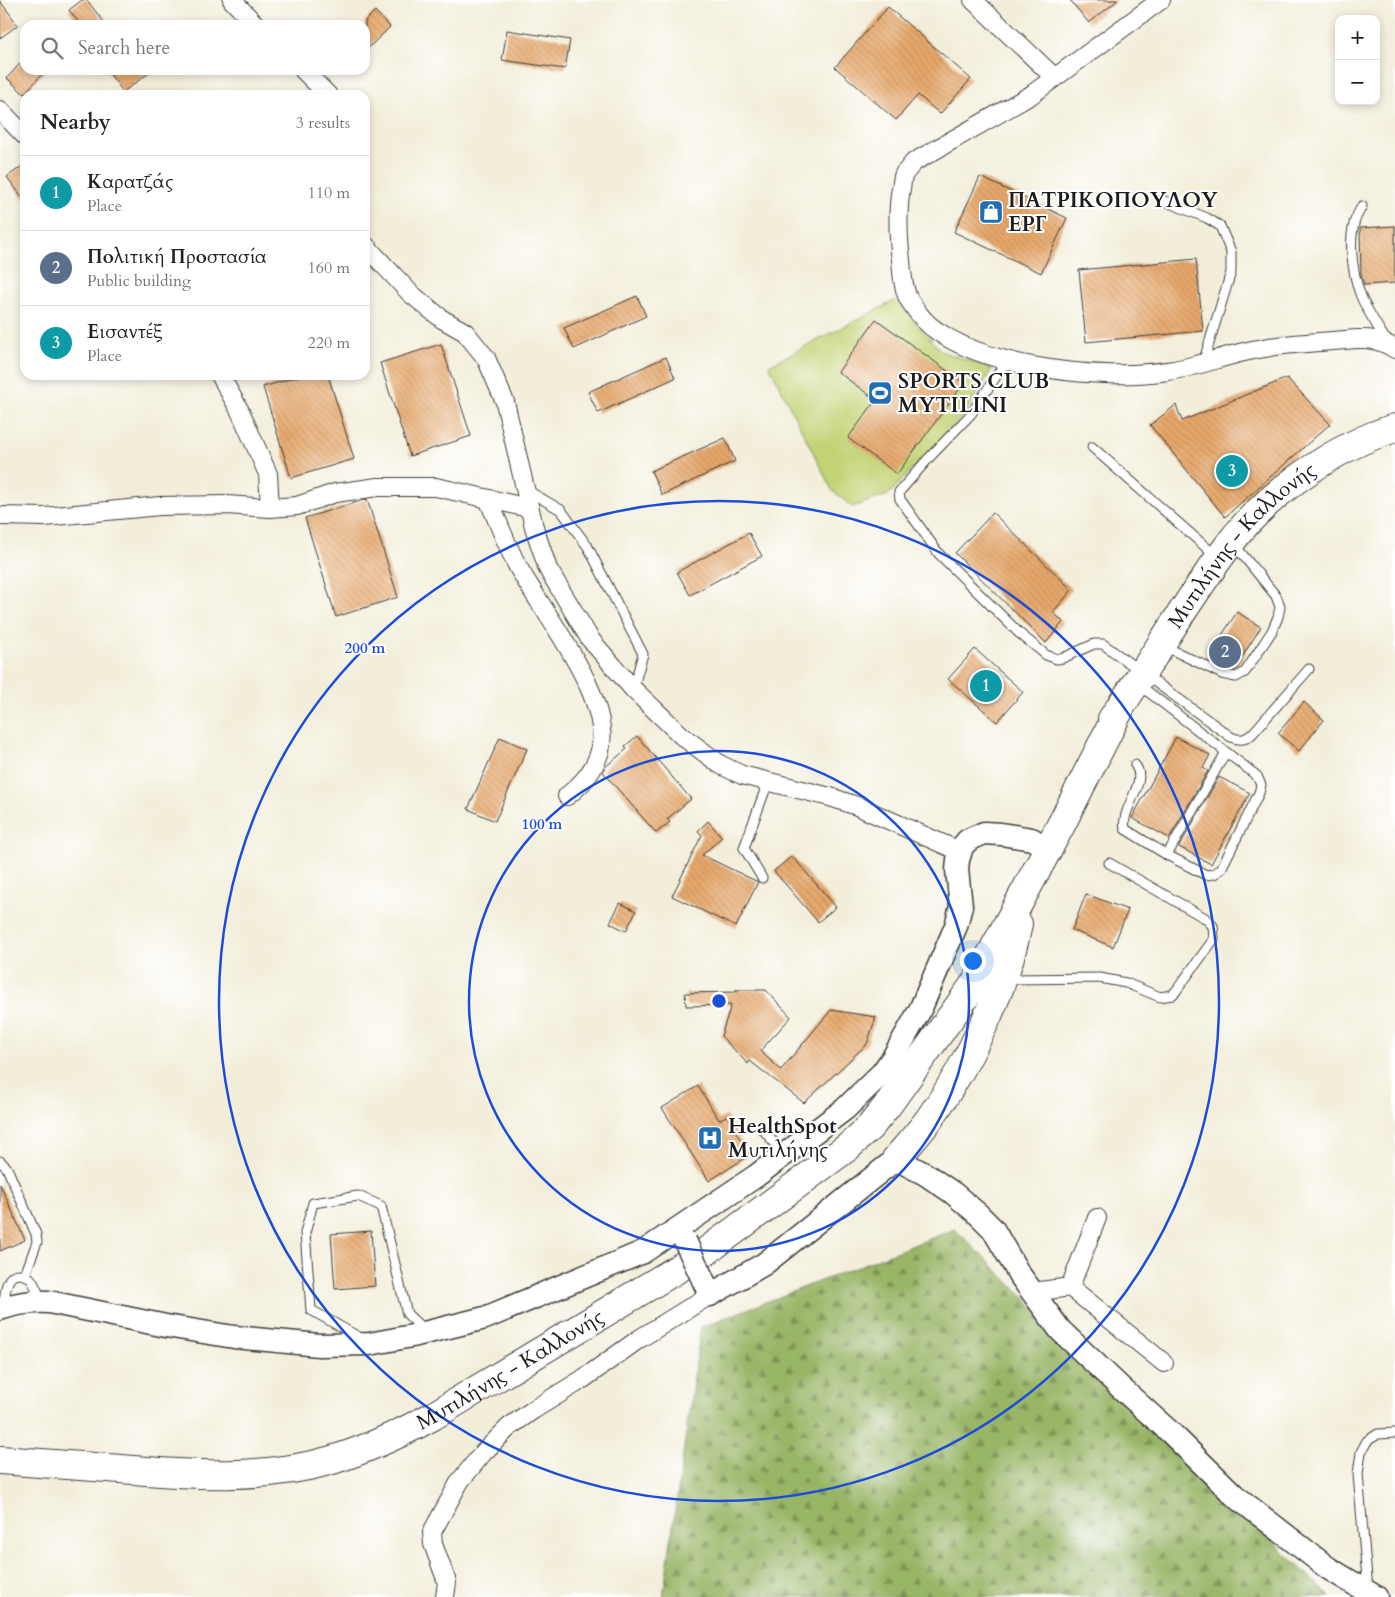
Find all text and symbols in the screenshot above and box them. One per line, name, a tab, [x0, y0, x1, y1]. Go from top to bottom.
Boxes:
map controls	[1335, 15, 1380, 105]
button: +	[1335, 15, 1380, 60]
search box	[20, 20, 370, 75]
icon: search	[38, 34, 66, 62]
text: Search here	[78, 35, 170, 61]
button: −	[1335, 60, 1380, 105]
text: Nearby	[40, 108, 111, 137]
text: 3 results	[296, 112, 350, 134]
text: Καρατζάς	[87, 169, 173, 195]
text: 1	[52, 182, 60, 204]
text: 110 m	[308, 182, 350, 204]
place label: ΠΑΤΡΙΚΟΠΟΥΛΟΥ ΕΡΓ	[1008, 186, 1218, 239]
text: Place	[87, 195, 122, 217]
shop icon: ΠΑΤΡΙΚΟΠΟΥΛΟΥ ΕΡΓ	[978, 199, 1004, 225]
text: Πολιτική Προστασία	[87, 244, 267, 270]
text: 2	[52, 257, 60, 279]
text: 160 m	[308, 257, 350, 279]
text: Public building	[87, 270, 191, 292]
text: Εισαντέξ	[87, 319, 163, 345]
text: 3	[52, 332, 60, 354]
text: 220 m	[308, 332, 350, 354]
text: Place	[87, 345, 122, 367]
place label: SPORTS CLUB MYTILINI	[898, 367, 1049, 420]
sports icon: SPORTS CLUB MYTILINI	[867, 380, 893, 406]
pin: 3	[1216, 452, 1248, 490]
street label: Μυτιλήνης - Καλλονής	[1161, 455, 1321, 634]
pin: 2	[1209, 633, 1241, 671]
text: 200 m	[345, 638, 386, 658]
pin: 1	[970, 667, 1002, 705]
text: 100 m	[522, 814, 563, 834]
your location	[960, 948, 986, 974]
centre of rings	[710, 992, 728, 1010]
place label: HealthSpot Μυτιλήνης	[728, 1112, 837, 1165]
hospital icon: HealthSpot Μυτιλήνης	[697, 1125, 723, 1151]
street label: Μυτιλήνης - Καλλονής	[411, 1302, 609, 1437]

